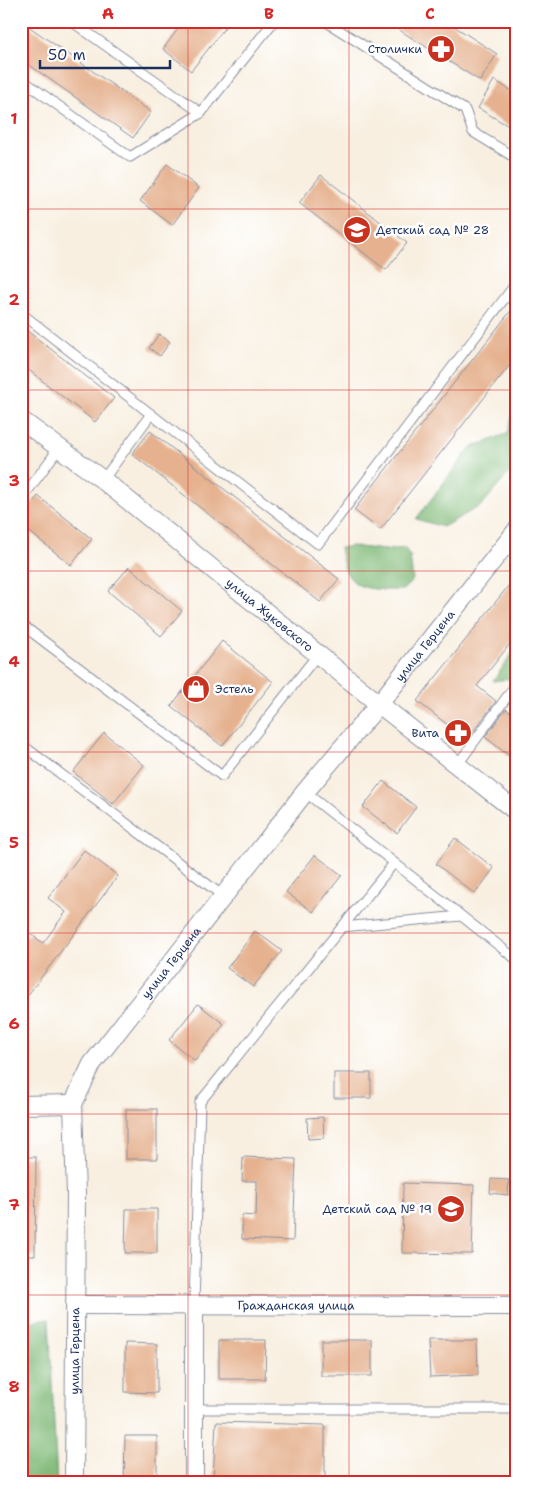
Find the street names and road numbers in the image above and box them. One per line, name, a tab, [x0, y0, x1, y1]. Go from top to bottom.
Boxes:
street label: улица Жуковского	[222, 575, 317, 655]
street label: улица Герцена	[392, 606, 459, 685]
street label: улица Герцена	[138, 923, 205, 1002]
street label: Гражданская улица	[237, 1297, 355, 1314]
street label: улица Герцена	[67, 1307, 83, 1395]

